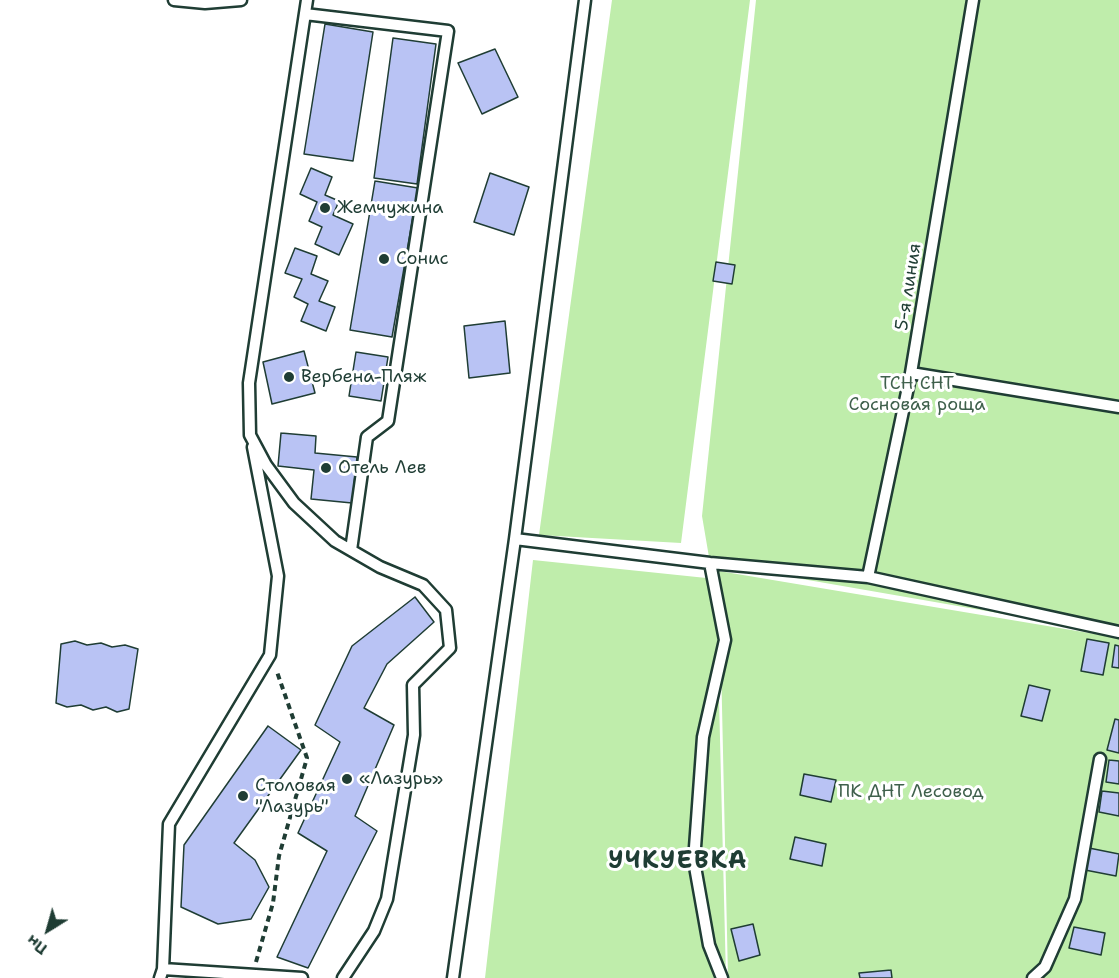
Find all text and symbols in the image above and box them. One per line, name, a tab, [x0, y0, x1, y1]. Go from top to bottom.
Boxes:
place label: Жемчужина	[337, 197, 443, 219]
marker: Жемчужина	[318, 201, 332, 215]
street label: 5-я линия	[891, 242, 927, 332]
place label: Сонис	[396, 248, 449, 270]
marker: Сонис	[377, 252, 391, 266]
place label: Вербена-Пляж	[301, 366, 426, 388]
marker: Вербена-Пляж	[282, 370, 296, 384]
park label: ТСН СНТ Сосновая роща	[849, 373, 985, 416]
place label: Отель Лев	[338, 457, 426, 479]
marker: Отель Лев	[319, 461, 333, 475]
place label: «Лазурь»	[359, 768, 443, 790]
marker: «Лазурь»	[340, 772, 354, 786]
place label: Столовая "Лазурь"	[255, 775, 336, 818]
park label: ПК ДНТ Лесовод	[838, 781, 984, 803]
marker: Столовая "Лазурь"	[236, 789, 250, 803]
district label: УЧКУЕВКА	[608, 848, 748, 876]
north arrow	[18, 900, 78, 960]
text: Пн	[22, 930, 52, 960]

